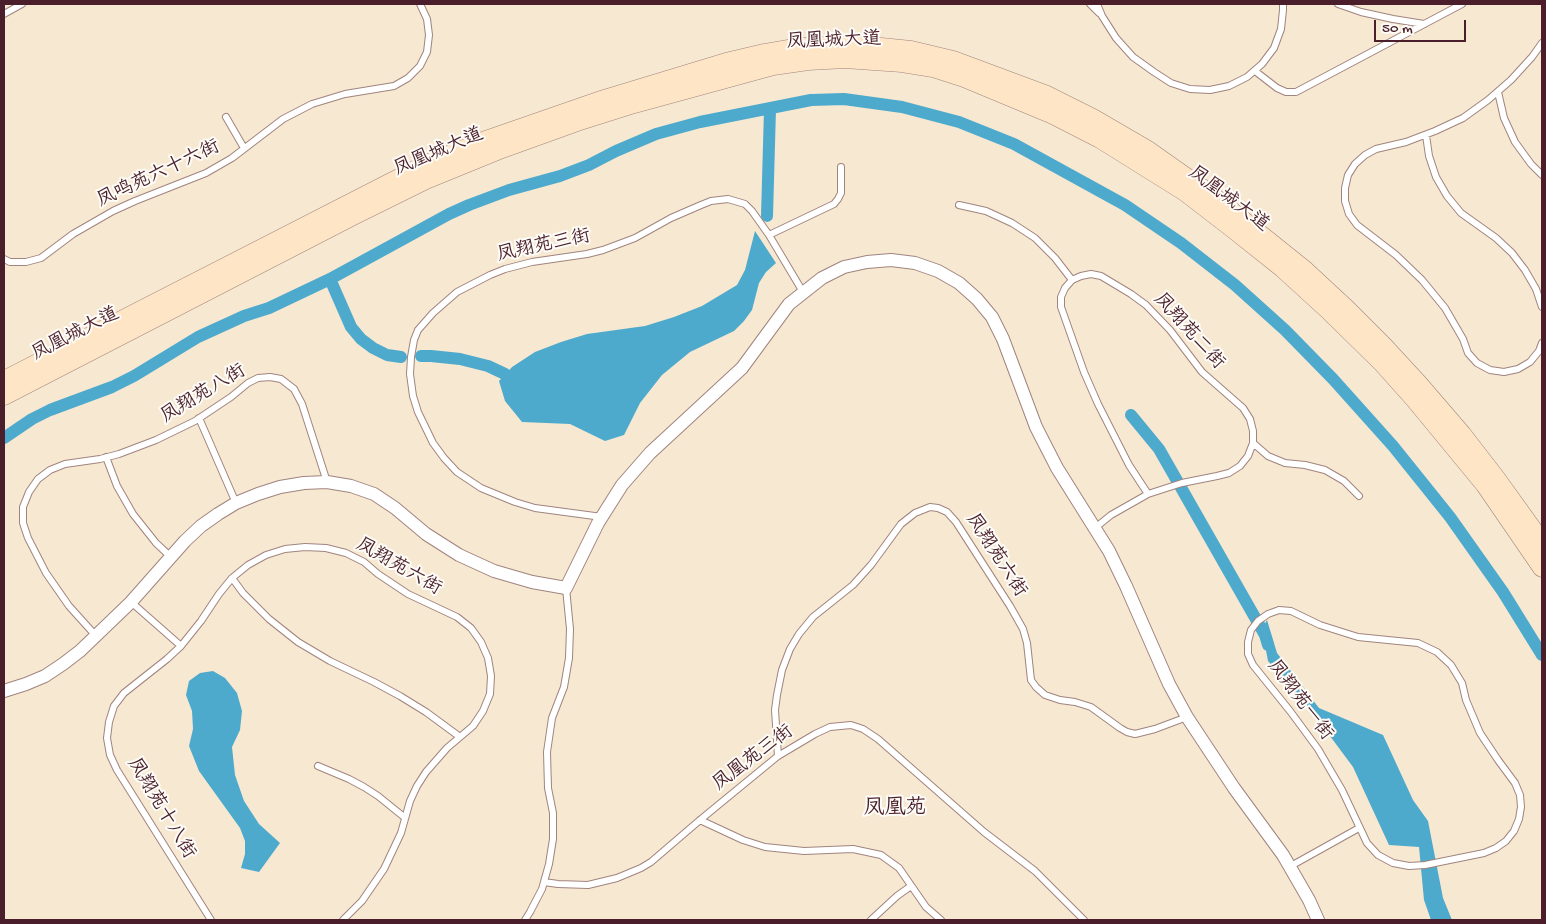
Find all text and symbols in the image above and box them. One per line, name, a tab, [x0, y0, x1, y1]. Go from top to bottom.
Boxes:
scale bar	[1376, 10, 1468, 42]
text: 50 m	[1382, 20, 1413, 38]
street label: 凤凰城大道	[786, 29, 882, 55]
street label: 凤凰城大道	[391, 124, 487, 182]
street label: 凤鸣苑六十六街	[94, 137, 224, 213]
street label: 凤凰城大道	[1183, 162, 1273, 238]
street label: 凤翔苑三街	[495, 226, 593, 268]
street label: 凤翔苑二街	[1148, 289, 1228, 375]
street label: 凤凰城大道	[29, 303, 123, 367]
street label: 凤翔苑八街	[157, 361, 251, 429]
street label: 凤翔苑六街	[960, 510, 1030, 602]
street label: 凤翔苑六街	[351, 534, 445, 602]
street label: 凤翔苑一街	[1261, 656, 1337, 746]
street label: 凤凰苑三街	[709, 721, 799, 797]
street label: 凤翔苑十八街	[121, 754, 199, 864]
district label: 凤凰苑	[864, 797, 926, 823]

